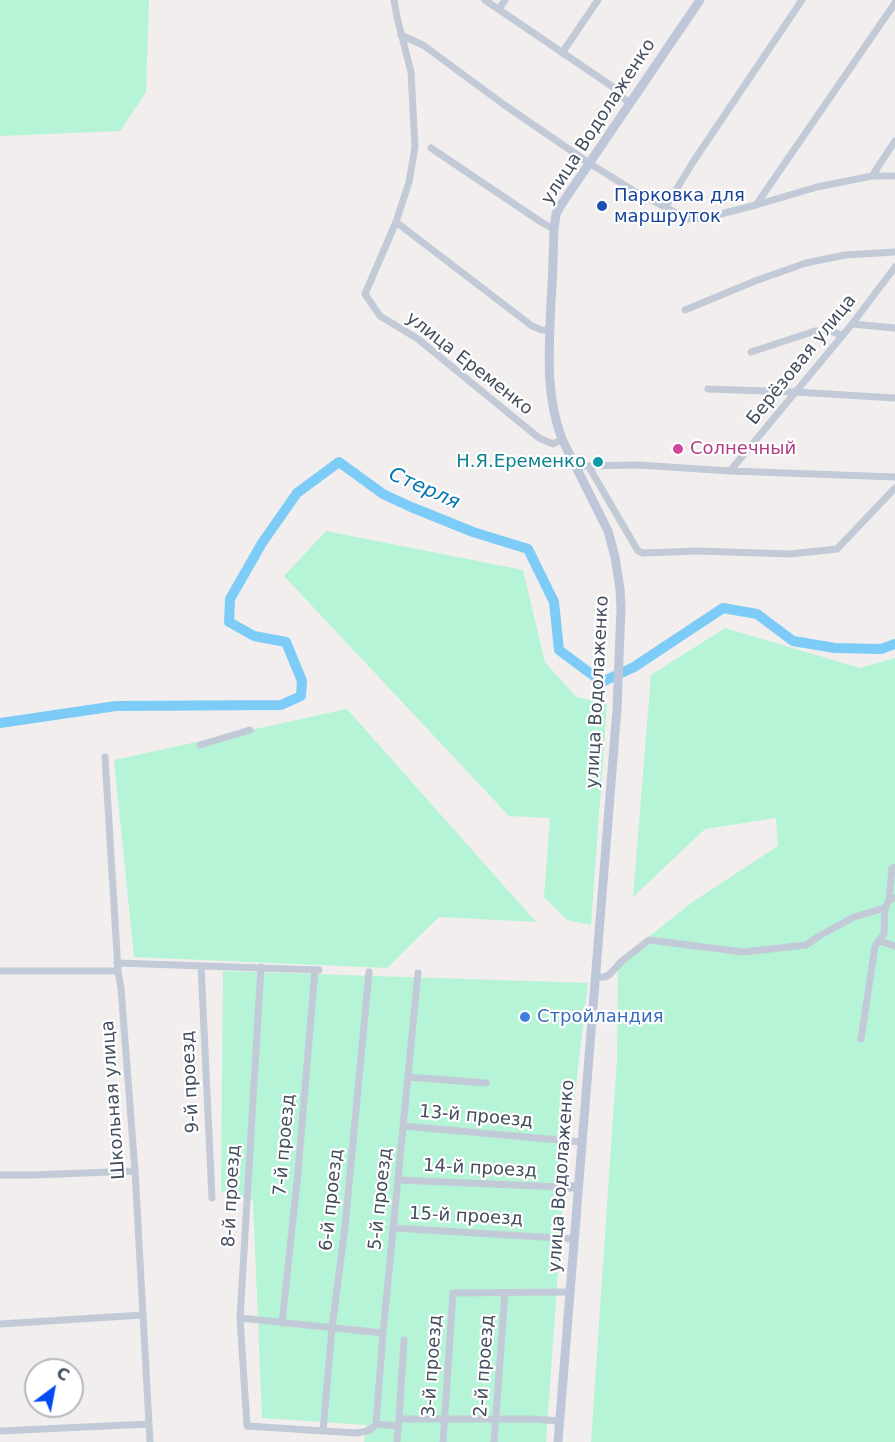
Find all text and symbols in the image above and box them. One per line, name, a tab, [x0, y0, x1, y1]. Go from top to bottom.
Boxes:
street label: улица Водолаженко	[537, 35, 661, 209]
place label: Парковка для маршруток	[614, 185, 745, 228]
marker: Парковка для маршруток	[595, 199, 609, 213]
street label: Берёзовая улица	[743, 290, 861, 430]
street label: улица Еременко	[401, 308, 537, 420]
place label: Солнечный	[690, 438, 796, 460]
marker: Солнечный	[671, 442, 685, 456]
place label: Н.Я.Еременко	[456, 451, 586, 473]
marker: Н.Я.Еременко	[591, 455, 605, 469]
water label: Стерля	[385, 463, 463, 515]
street label: улица Водолаженко	[582, 595, 614, 789]
place label: Стройландия	[537, 1006, 663, 1028]
marker: Стройландия	[518, 1010, 532, 1024]
street label: Школьная улица	[98, 1020, 130, 1180]
street label: 9-й проезд	[178, 1030, 204, 1134]
street label: улица Водолаженко	[544, 1079, 580, 1273]
street label: 7-й проезд	[270, 1093, 300, 1197]
street label: 13-й проезд	[418, 1101, 534, 1133]
street label: 8-й проезд	[219, 1144, 245, 1248]
street label: 5-й проезд	[365, 1147, 397, 1251]
street label: 6-й проезд	[316, 1148, 348, 1252]
street label: 14-й проезд	[422, 1155, 538, 1183]
street label: 15-й проезд	[408, 1203, 524, 1231]
street label: 3-й проезд	[419, 1314, 447, 1418]
street label: 2-й проезд	[471, 1314, 499, 1418]
north arrow	[24, 1358, 84, 1418]
text: С	[53, 1363, 73, 1385]

